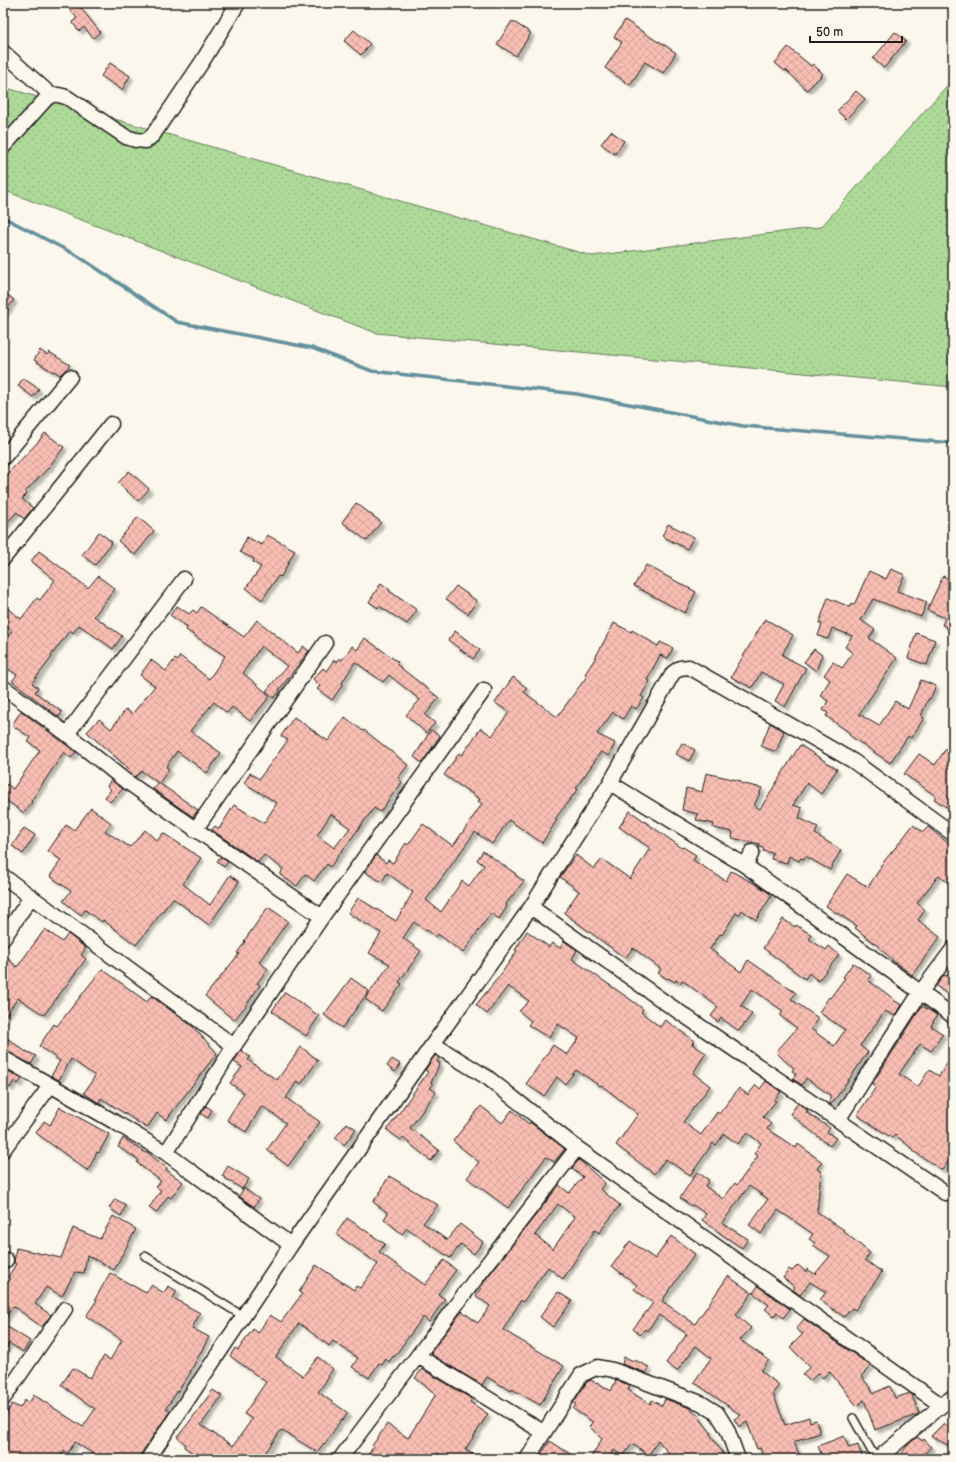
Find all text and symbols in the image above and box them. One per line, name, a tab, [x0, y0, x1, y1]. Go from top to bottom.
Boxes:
scale bar	[810, 18, 902, 44]
text: 50 m	[816, 25, 843, 40]

